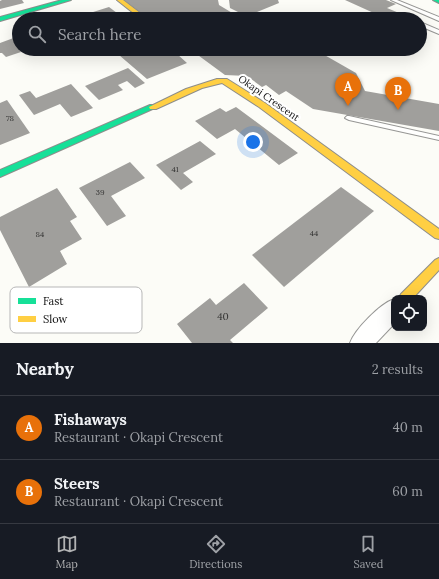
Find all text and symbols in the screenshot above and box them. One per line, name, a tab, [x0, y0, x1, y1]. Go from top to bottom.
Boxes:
search box	[12, 12, 427, 56]
icon: search	[26, 23, 48, 45]
text: Search here	[58, 25, 141, 44]
street label: Okapi Crescent	[236, 72, 302, 124]
pin: A	[335, 73, 361, 106]
pin: B	[385, 77, 411, 110]
house number: 78	[6, 113, 15, 123]
your location	[243, 132, 263, 152]
house number: 41	[171, 164, 179, 174]
house number: 39	[95, 187, 105, 197]
house number: 44	[310, 228, 319, 238]
house number: 84	[36, 229, 45, 239]
legend	[10, 287, 142, 333]
text: Fast	[43, 294, 64, 308]
map controls	[391, 295, 427, 331]
button: locate	[391, 295, 427, 331]
house number: 40	[217, 310, 229, 323]
text: Slow	[43, 312, 68, 326]
text: Nearby	[16, 358, 74, 380]
text: 2 results	[372, 361, 423, 378]
text: Fishaways	[54, 410, 127, 429]
text: A	[25, 419, 33, 436]
text: 40 m	[393, 419, 423, 436]
text: Restaurant · Okapi Crescent	[54, 429, 223, 446]
text: Steers	[54, 474, 100, 493]
text: B	[25, 483, 33, 500]
text: 60 m	[392, 483, 423, 500]
text: Restaurant · Okapi Crescent	[54, 493, 223, 510]
tab: Map	[56, 533, 78, 571]
tab: Directions	[189, 533, 242, 571]
tab: Saved	[354, 533, 383, 571]

